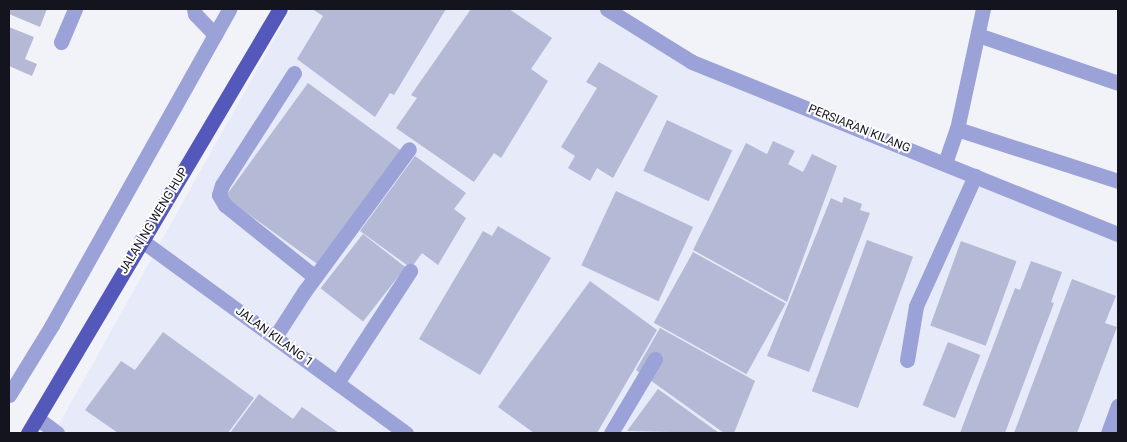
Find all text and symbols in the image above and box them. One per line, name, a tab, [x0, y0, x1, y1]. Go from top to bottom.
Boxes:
street label: PERSIARAN KILANG	[806, 102, 912, 156]
street label: JALAN NG WENG HUP	[117, 165, 191, 277]
street label: JALAN KILANG 1	[233, 304, 315, 370]

